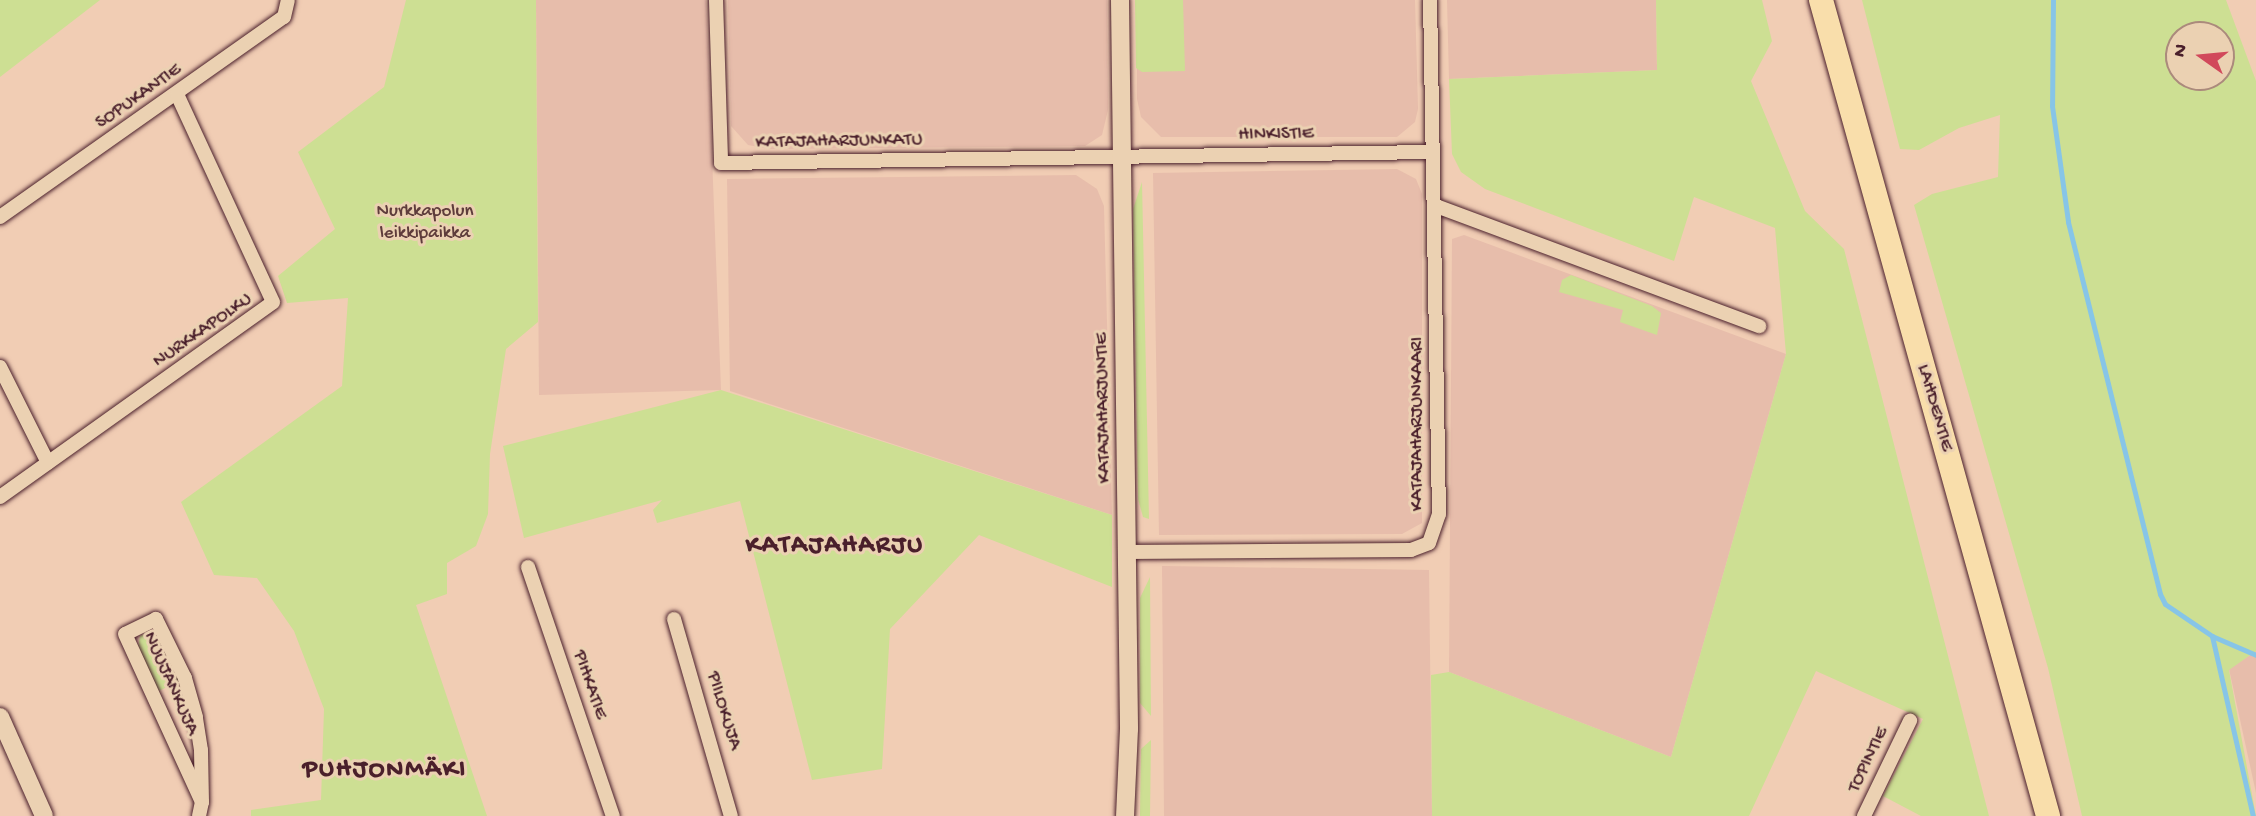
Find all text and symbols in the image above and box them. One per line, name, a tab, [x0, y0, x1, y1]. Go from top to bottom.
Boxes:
north arrow	[2165, 21, 2235, 91]
text: N	[2168, 42, 2194, 60]
street label: SOPUKANTIE	[92, 59, 186, 135]
street label: HINKISTIE	[1238, 123, 1314, 147]
street label: KATAJAHARJUNKATU	[755, 129, 923, 155]
park label: Nurkkapolun leikkipaikka	[377, 201, 473, 245]
street label: NURKKAPOLKU	[149, 288, 257, 374]
street label: KATAJAHARJUNTIE	[1091, 333, 1117, 483]
street label: KATAJAHARJUNKAARI	[1407, 337, 1429, 511]
street label: LAHDENTIE	[1911, 362, 1957, 454]
district label: KATAJAHARJU	[747, 531, 923, 563]
street label: NUUJANKUJA	[137, 629, 203, 739]
street label: PIHKATIE	[567, 648, 611, 722]
street label: PIILOKUJA	[700, 669, 746, 753]
street label: TOPINTIE	[1843, 724, 1895, 796]
district label: PUHJONMÄKI	[304, 755, 466, 787]

